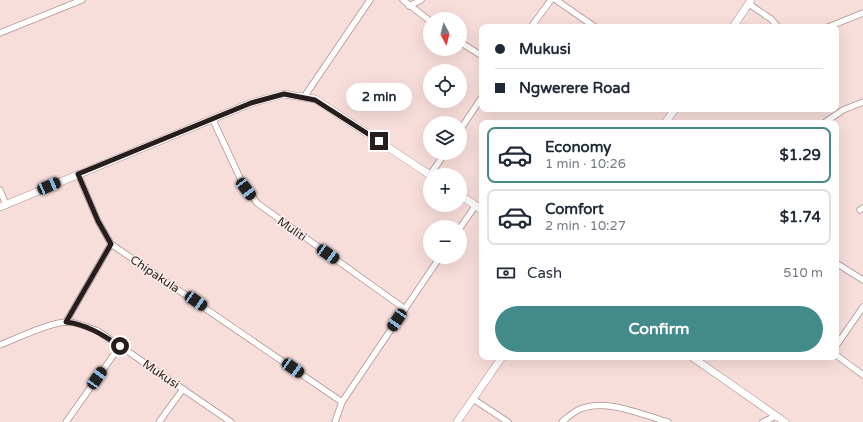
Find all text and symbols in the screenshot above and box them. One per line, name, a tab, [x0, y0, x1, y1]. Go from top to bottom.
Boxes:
north arrow	[423, 12, 467, 56]
map controls	[423, 12, 467, 264]
text: Mukusi	[519, 40, 571, 58]
button: locate	[423, 64, 467, 108]
text: Ngwerere Road	[519, 79, 630, 97]
callout: 2 min	[346, 83, 412, 111]
text: 2 min	[362, 89, 396, 105]
button: layers	[423, 116, 467, 160]
route end	[370, 132, 388, 150]
icon: car	[497, 137, 533, 173]
text: Economy	[545, 138, 611, 156]
text: $1.29	[780, 146, 821, 164]
text: 1 min · 10:26	[545, 156, 626, 172]
button: +	[423, 168, 467, 212]
car	[36, 176, 62, 196]
car	[234, 176, 258, 202]
icon: car	[497, 199, 533, 235]
text: Comfort	[545, 200, 604, 218]
text: $1.74	[780, 208, 821, 226]
street label: Muliti	[275, 214, 309, 244]
text: 2 min · 10:27	[545, 218, 626, 234]
button: −	[423, 220, 467, 264]
car	[315, 242, 341, 266]
street label: Chipakula	[128, 252, 182, 296]
icon: cash	[495, 262, 517, 284]
text: Cash	[527, 264, 562, 282]
text: 510 m	[783, 265, 823, 281]
car	[183, 289, 209, 313]
button: Confirm	[495, 306, 823, 352]
car	[385, 307, 409, 333]
route start	[111, 337, 129, 355]
car	[280, 356, 306, 380]
street label: Mukusi	[140, 357, 182, 391]
car	[85, 365, 109, 391]

